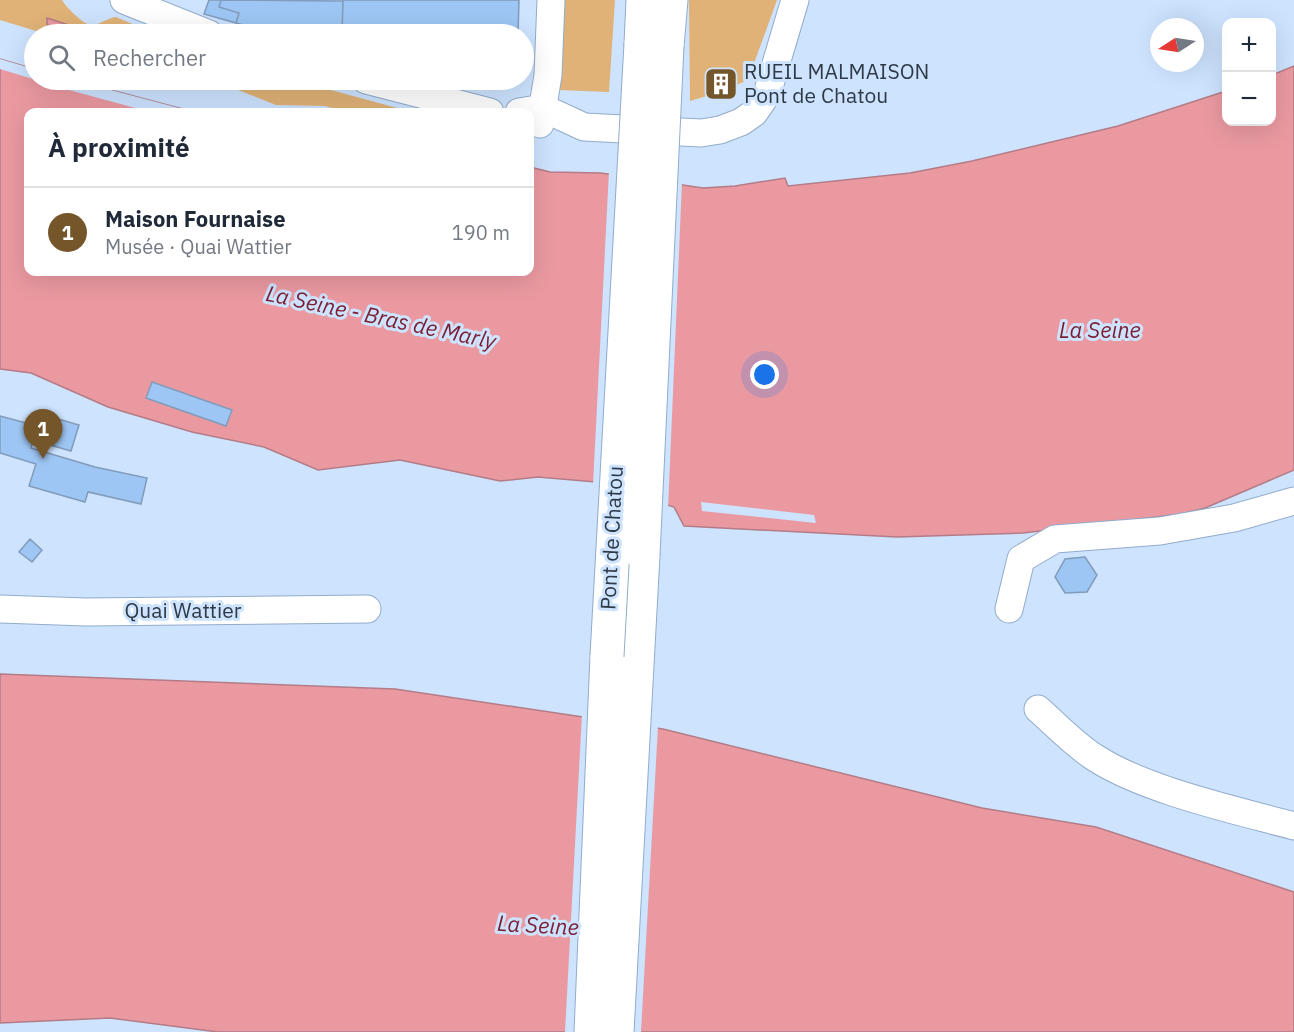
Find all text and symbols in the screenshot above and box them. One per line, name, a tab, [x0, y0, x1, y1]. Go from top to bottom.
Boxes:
north arrow	[1150, 18, 1204, 72]
map controls	[1222, 18, 1276, 126]
button: +	[1222, 18, 1276, 72]
search box	[24, 24, 534, 90]
icon: search	[45, 41, 78, 74]
text: Rechercher	[93, 43, 206, 72]
place label: RUEIL MALMAISON Pont de Chatou	[744, 57, 929, 109]
building icon: RUEIL MALMAISON Pont de Chatou	[703, 66, 739, 102]
button: −	[1222, 72, 1276, 126]
text: À proximité	[48, 130, 190, 164]
text: Maison Fournaise	[105, 204, 286, 233]
text: 1	[62, 219, 74, 246]
text: 190 m	[452, 219, 510, 246]
text: Musée · Quai Wattier	[105, 233, 292, 260]
water label: La Seine - Bras de Marly	[263, 278, 500, 355]
water label: La Seine	[1059, 315, 1141, 344]
your location	[750, 360, 779, 389]
pin: 1	[24, 410, 63, 459]
street label: Pont de Chatou	[593, 465, 629, 611]
street label: Quai Wattier	[125, 596, 242, 624]
water label: La Seine	[496, 908, 580, 941]

